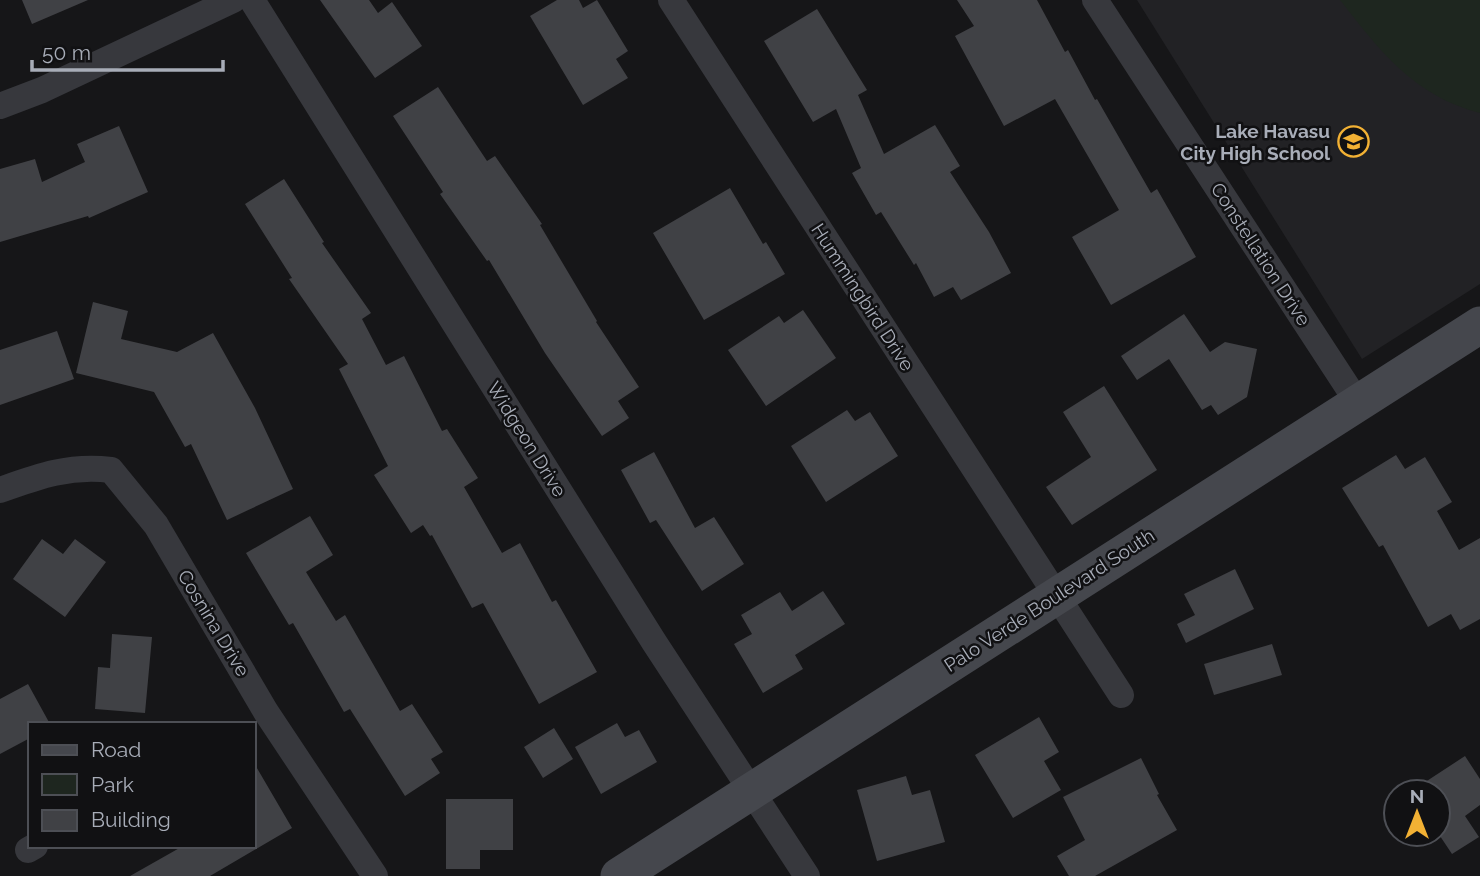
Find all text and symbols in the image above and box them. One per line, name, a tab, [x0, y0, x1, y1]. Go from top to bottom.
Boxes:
scale bar	[32, 28, 222, 72]
text: 50 m	[42, 40, 91, 65]
place label: Lake Havasu City High School	[1180, 120, 1331, 164]
school or university icon: Lake Havasu City High School	[1336, 125, 1370, 159]
street label: Constellation Drive	[1207, 179, 1315, 329]
street label: Hummingbird Drive	[807, 219, 919, 375]
street label: Widgeon Drive	[483, 377, 571, 501]
street label: Palo Verde Boulevard South	[940, 524, 1158, 676]
street label: Cosnina Drive	[174, 566, 254, 680]
legend	[28, 722, 256, 848]
text: Road	[91, 737, 141, 762]
text: Park	[91, 772, 134, 797]
north arrow	[1382, 778, 1452, 848]
text: N	[1410, 785, 1424, 807]
text: Building	[91, 807, 171, 832]

